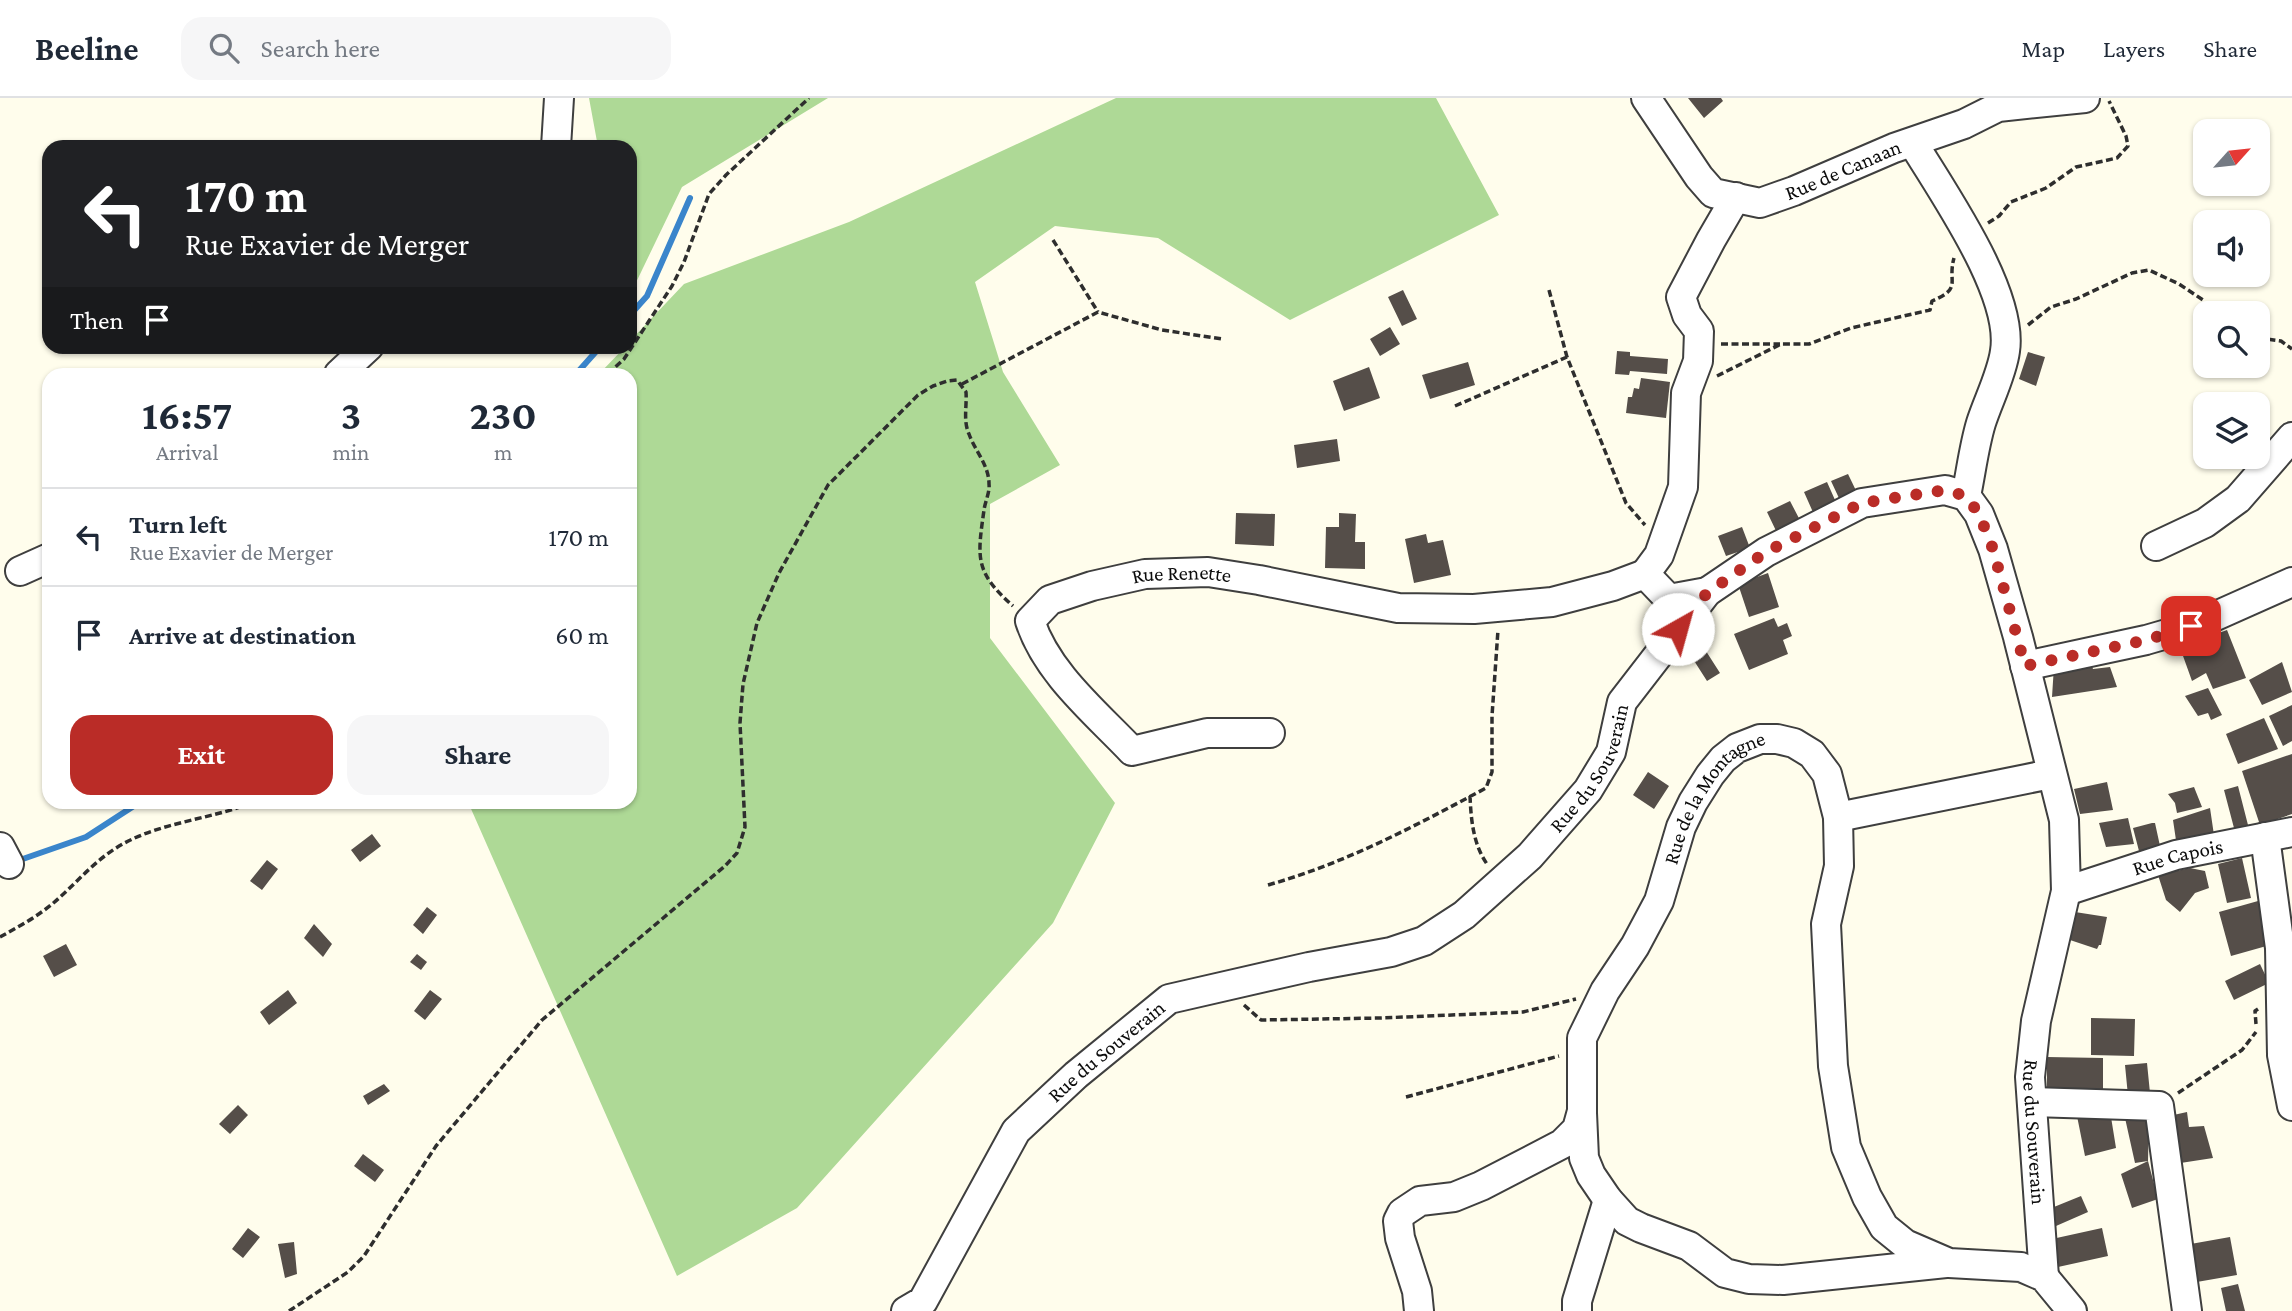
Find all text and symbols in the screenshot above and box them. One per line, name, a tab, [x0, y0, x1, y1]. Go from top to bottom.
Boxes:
search box	[181, 17, 671, 80]
icon: search	[205, 29, 243, 67]
text: Beeline	[35, 30, 139, 67]
text: Search here	[261, 34, 380, 63]
text: Map	[2021, 35, 2065, 62]
text: Layers	[2103, 35, 2165, 62]
text: Share	[2203, 35, 2257, 62]
north arrow	[2193, 119, 2270, 196]
map controls	[2193, 119, 2270, 469]
street label: Rue de Canaan	[1782, 134, 1904, 205]
icon: left	[70, 168, 161, 259]
text: 170 m	[185, 168, 307, 223]
button: sound	[2193, 210, 2270, 287]
text: Rue Exavier de Merger	[185, 226, 469, 262]
icon: arrive	[138, 301, 176, 339]
button: search	[2193, 301, 2270, 378]
text: Then	[70, 306, 124, 335]
text: 16:57	[142, 391, 232, 438]
text: 3	[341, 391, 361, 438]
text: 230	[469, 391, 537, 438]
button: layers	[2193, 392, 2270, 469]
text: Arrival	[156, 439, 219, 465]
text: min	[332, 439, 369, 465]
text: m	[494, 439, 512, 465]
text: Turn left	[129, 510, 227, 539]
icon: left	[70, 518, 108, 556]
text: 170 m	[548, 523, 609, 552]
text: Rue Exavier de Merger	[129, 539, 333, 565]
street label: Rue Renette	[1129, 560, 1233, 589]
position arrow	[1641, 592, 1715, 666]
pin	[2161, 596, 2221, 656]
icon: arrive	[2172, 607, 2210, 645]
icon: arrive	[70, 616, 108, 654]
text: Arrive at destination	[129, 621, 356, 650]
text: 60 m	[555, 621, 609, 650]
street label: Rue du Souverain	[1544, 702, 1633, 837]
button: Exit	[70, 715, 333, 795]
button: Share	[347, 715, 609, 795]
street label: Rue de la Montagne	[1659, 726, 1768, 867]
street label: Rue Capois	[2129, 834, 2225, 880]
street label: Rue du Souverain	[1043, 995, 1170, 1107]
street label: Rue du Souverain	[2018, 1058, 2051, 1205]

